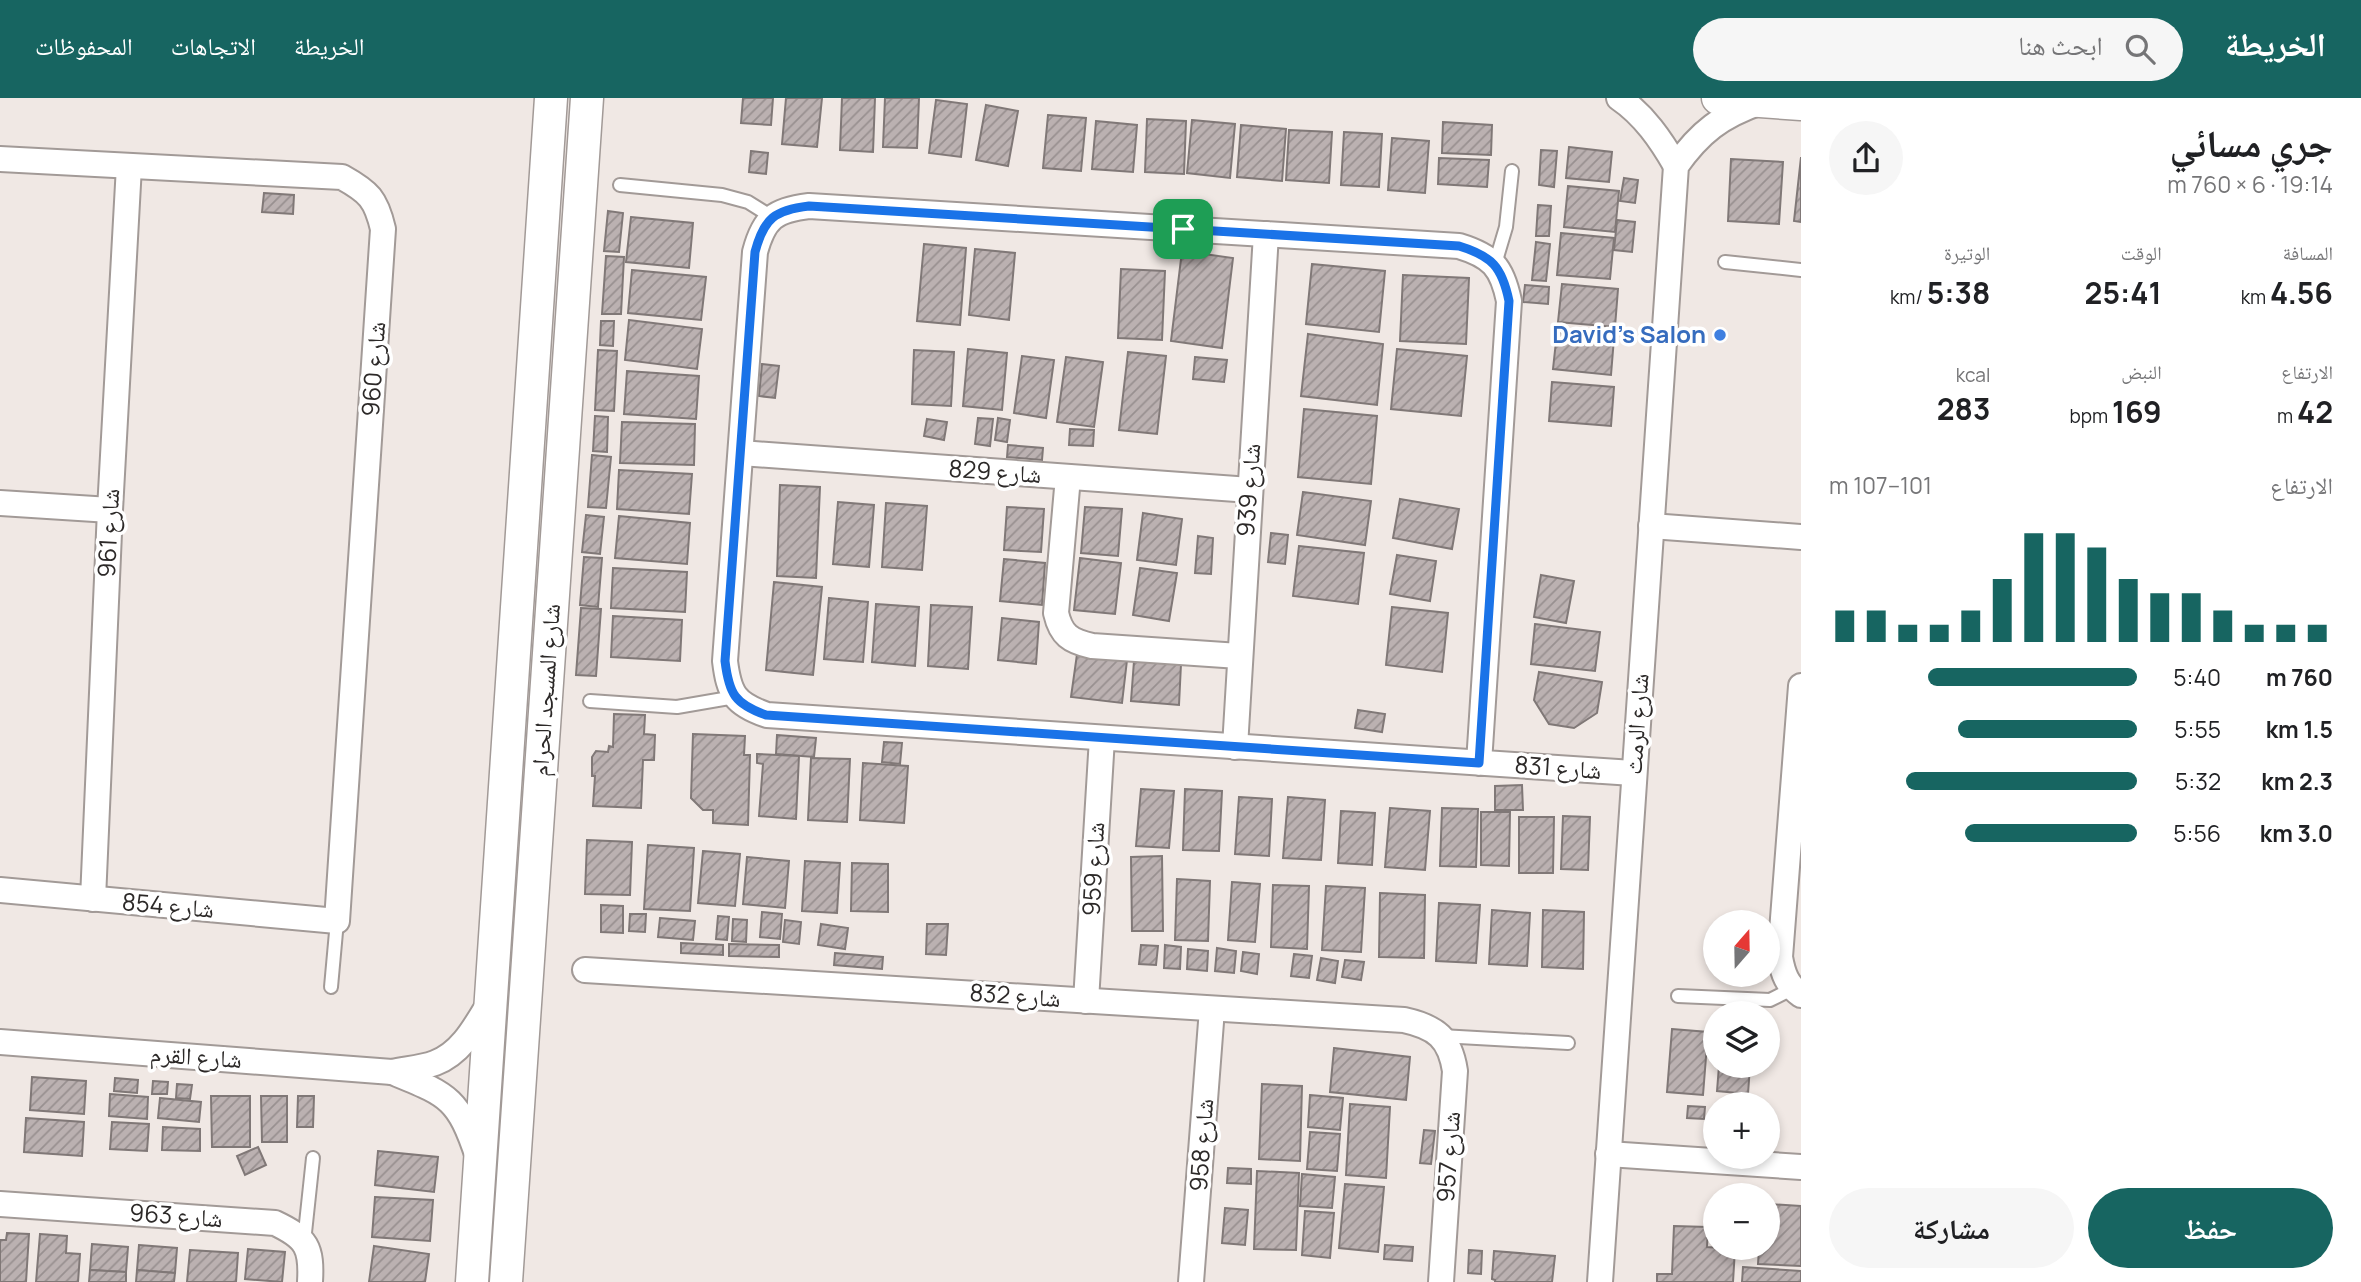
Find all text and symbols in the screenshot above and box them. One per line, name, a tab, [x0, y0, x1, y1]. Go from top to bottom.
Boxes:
search box	[1693, 18, 2183, 81]
text: الخريطة	[2225, 21, 2326, 66]
text: ابحث هنا	[2018, 27, 2103, 63]
text: المحفوظات	[35, 29, 133, 62]
text: الاتجاهات	[171, 29, 256, 62]
text: الخريطة	[294, 29, 365, 62]
icon: search	[2121, 30, 2159, 68]
text: جري مسائي	[2169, 116, 2333, 168]
button: share	[1829, 121, 1903, 195]
text: 19:14 · 6 × 760 m	[2167, 168, 2333, 200]
pin	[1153, 199, 1213, 259]
icon: arrive	[1164, 210, 1202, 248]
text: الوتيرة	[1944, 240, 1990, 266]
text: الوقت	[2121, 240, 2162, 266]
text: المسافة	[2283, 240, 2333, 266]
text: 5:38	[1927, 272, 1990, 313]
text: 25:41	[2085, 272, 2162, 313]
text: 4.56	[2270, 272, 2333, 313]
text: /km	[1890, 284, 1927, 310]
text: km	[2241, 284, 2270, 310]
place label: David’s Salon	[1552, 317, 1706, 350]
street label: شارع 960	[353, 320, 392, 417]
marker: David’s Salon	[1712, 327, 1728, 343]
text: النبض	[2121, 359, 2162, 385]
text: الارتفاع	[2281, 359, 2333, 385]
text: kcal	[1956, 362, 1990, 388]
text: 283	[1937, 388, 1990, 429]
text: 169	[2112, 391, 2162, 432]
text: 42	[2297, 391, 2333, 432]
text: bpm	[2070, 403, 2112, 429]
text: m	[2277, 403, 2297, 429]
street label: شارع 939	[1228, 442, 1267, 538]
street label: شارع 829	[948, 451, 1043, 490]
text: 101–107 m	[1829, 469, 1932, 501]
text: الارتفاع	[2270, 469, 2333, 501]
street label: شارع 961	[89, 488, 126, 578]
street label: شارع المسجد الحرام	[522, 602, 568, 777]
text: 5:40	[2173, 661, 2221, 693]
text: 760 m	[2266, 661, 2333, 693]
street label: شارع الرمث	[1616, 672, 1656, 776]
text: 5:55	[2174, 713, 2221, 745]
text: 1.5 km	[2266, 713, 2333, 745]
street label: شارع 831	[1514, 747, 1603, 786]
text: 5:32	[2175, 765, 2221, 797]
text: 2.3 km	[2261, 765, 2333, 797]
text: 5:56	[2173, 817, 2221, 849]
text: 3.0 km	[2260, 817, 2333, 849]
street label: شارع 959	[1074, 821, 1111, 917]
street label: شارع 854	[121, 884, 216, 925]
north arrow	[1703, 910, 1780, 987]
map controls	[1703, 910, 1780, 1260]
street label: شارع 832	[968, 975, 1062, 1014]
button: layers	[1703, 1001, 1780, 1078]
street label: شارع القرم	[149, 1036, 243, 1076]
button: +	[1703, 1092, 1780, 1169]
street label: شارع 958	[1181, 1097, 1220, 1192]
street label: شارع 957	[1428, 1110, 1467, 1204]
button: −	[1703, 1183, 1780, 1260]
button: مشاركة	[1829, 1188, 2074, 1268]
button: حفظ	[2088, 1188, 2333, 1268]
street label: شارع 963	[128, 1195, 224, 1234]

